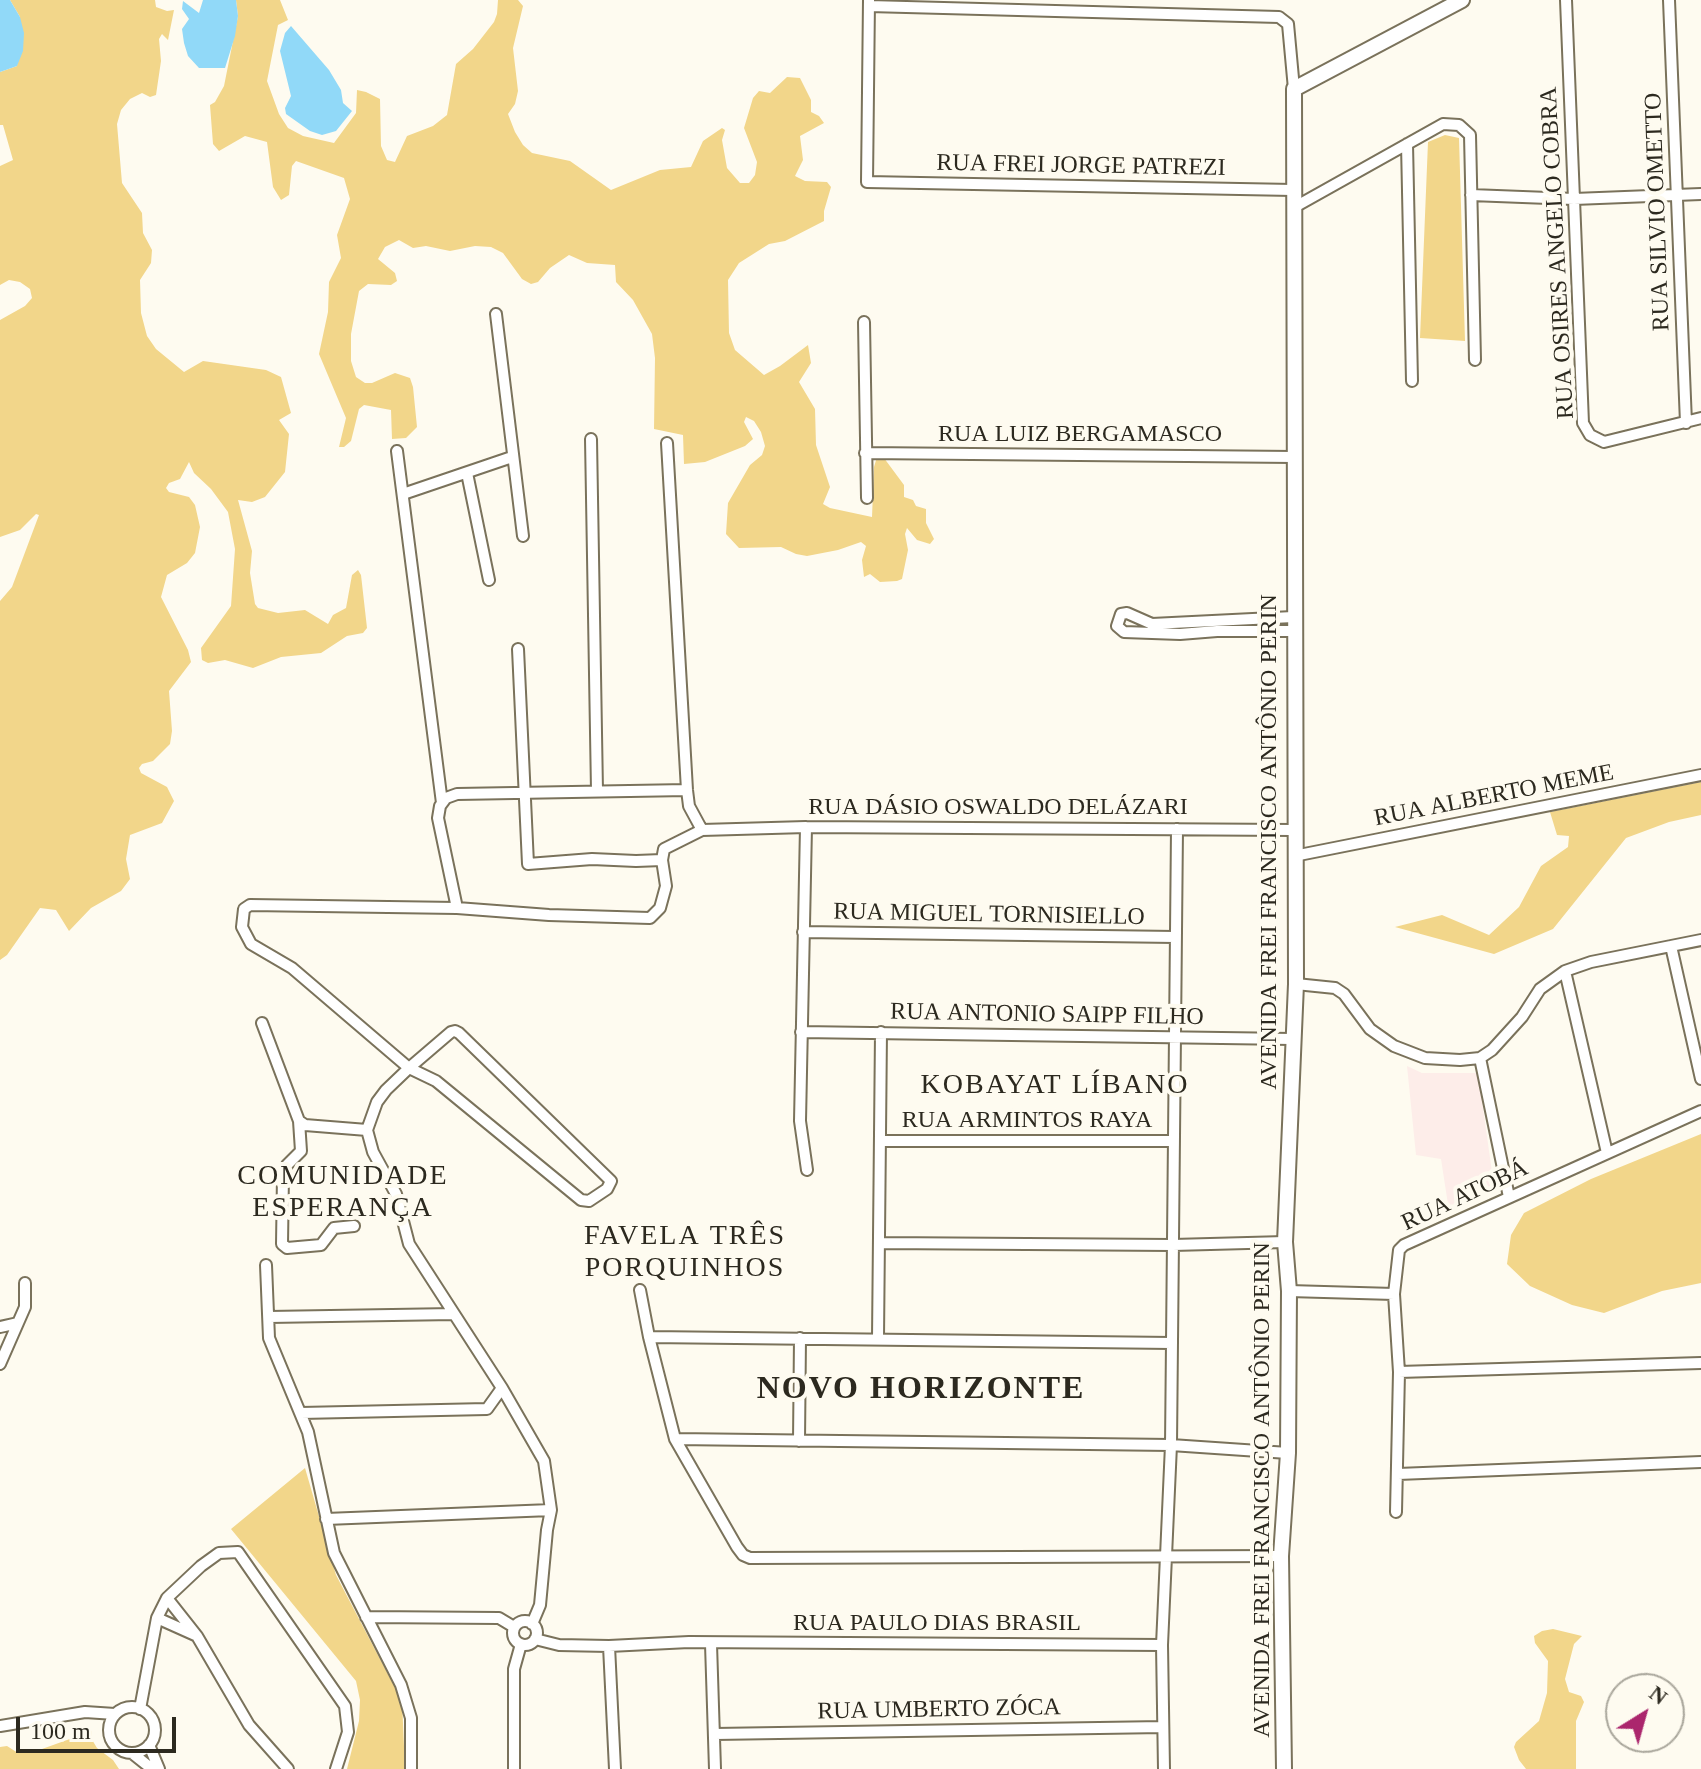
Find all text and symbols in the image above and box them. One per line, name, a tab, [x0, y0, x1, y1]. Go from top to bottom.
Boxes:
street label: RUA OSIRES ANGELO COBRA	[1535, 86, 1581, 420]
street label: RUA SILVIO OMETTO	[1639, 92, 1677, 332]
street label: RUA FREI JORGE PATREZI	[936, 149, 1226, 183]
street label: RUA LUIZ BERGAMASCO	[938, 421, 1222, 449]
street label: AVENIDA FREI FRANCISCO ANTÔNIO PERIN	[1256, 594, 1284, 1090]
street label: RUA ALBERTO MEME	[1372, 759, 1616, 833]
street label: RUA DÁSIO OSWALDO DELÁZARI	[808, 794, 1188, 822]
street label: RUA MIGUEL TORNISIELLO	[833, 898, 1145, 932]
street label: RUA ANTONIO SAIPP FILHO	[890, 998, 1204, 1032]
district label: KOBAYAT LÍBANO	[921, 1069, 1189, 1103]
street label: RUA ARMINTOS RAYA	[902, 1107, 1152, 1135]
street label: RUA ATOBÁ	[1397, 1154, 1533, 1238]
district label: COMUNIDADE ESPERANÇA	[237, 1160, 449, 1226]
district label: FAVELA TRÊS PORQUINHOS	[584, 1220, 786, 1286]
street label: AVENIDA FREI FRANCISCO ANTÔNIO PERIN	[1249, 1242, 1277, 1738]
district label: NOVO HORIZONTE	[757, 1371, 1085, 1409]
street label: RUA PAULO DIAS BRASIL	[793, 1610, 1081, 1638]
north arrow	[1605, 1673, 1685, 1753]
text: N	[1645, 1680, 1672, 1710]
street label: RUA UMBERTO ZÓCA	[817, 1693, 1061, 1727]
scale bar	[20, 1701, 180, 1751]
text: 100 m	[30, 1718, 91, 1744]

